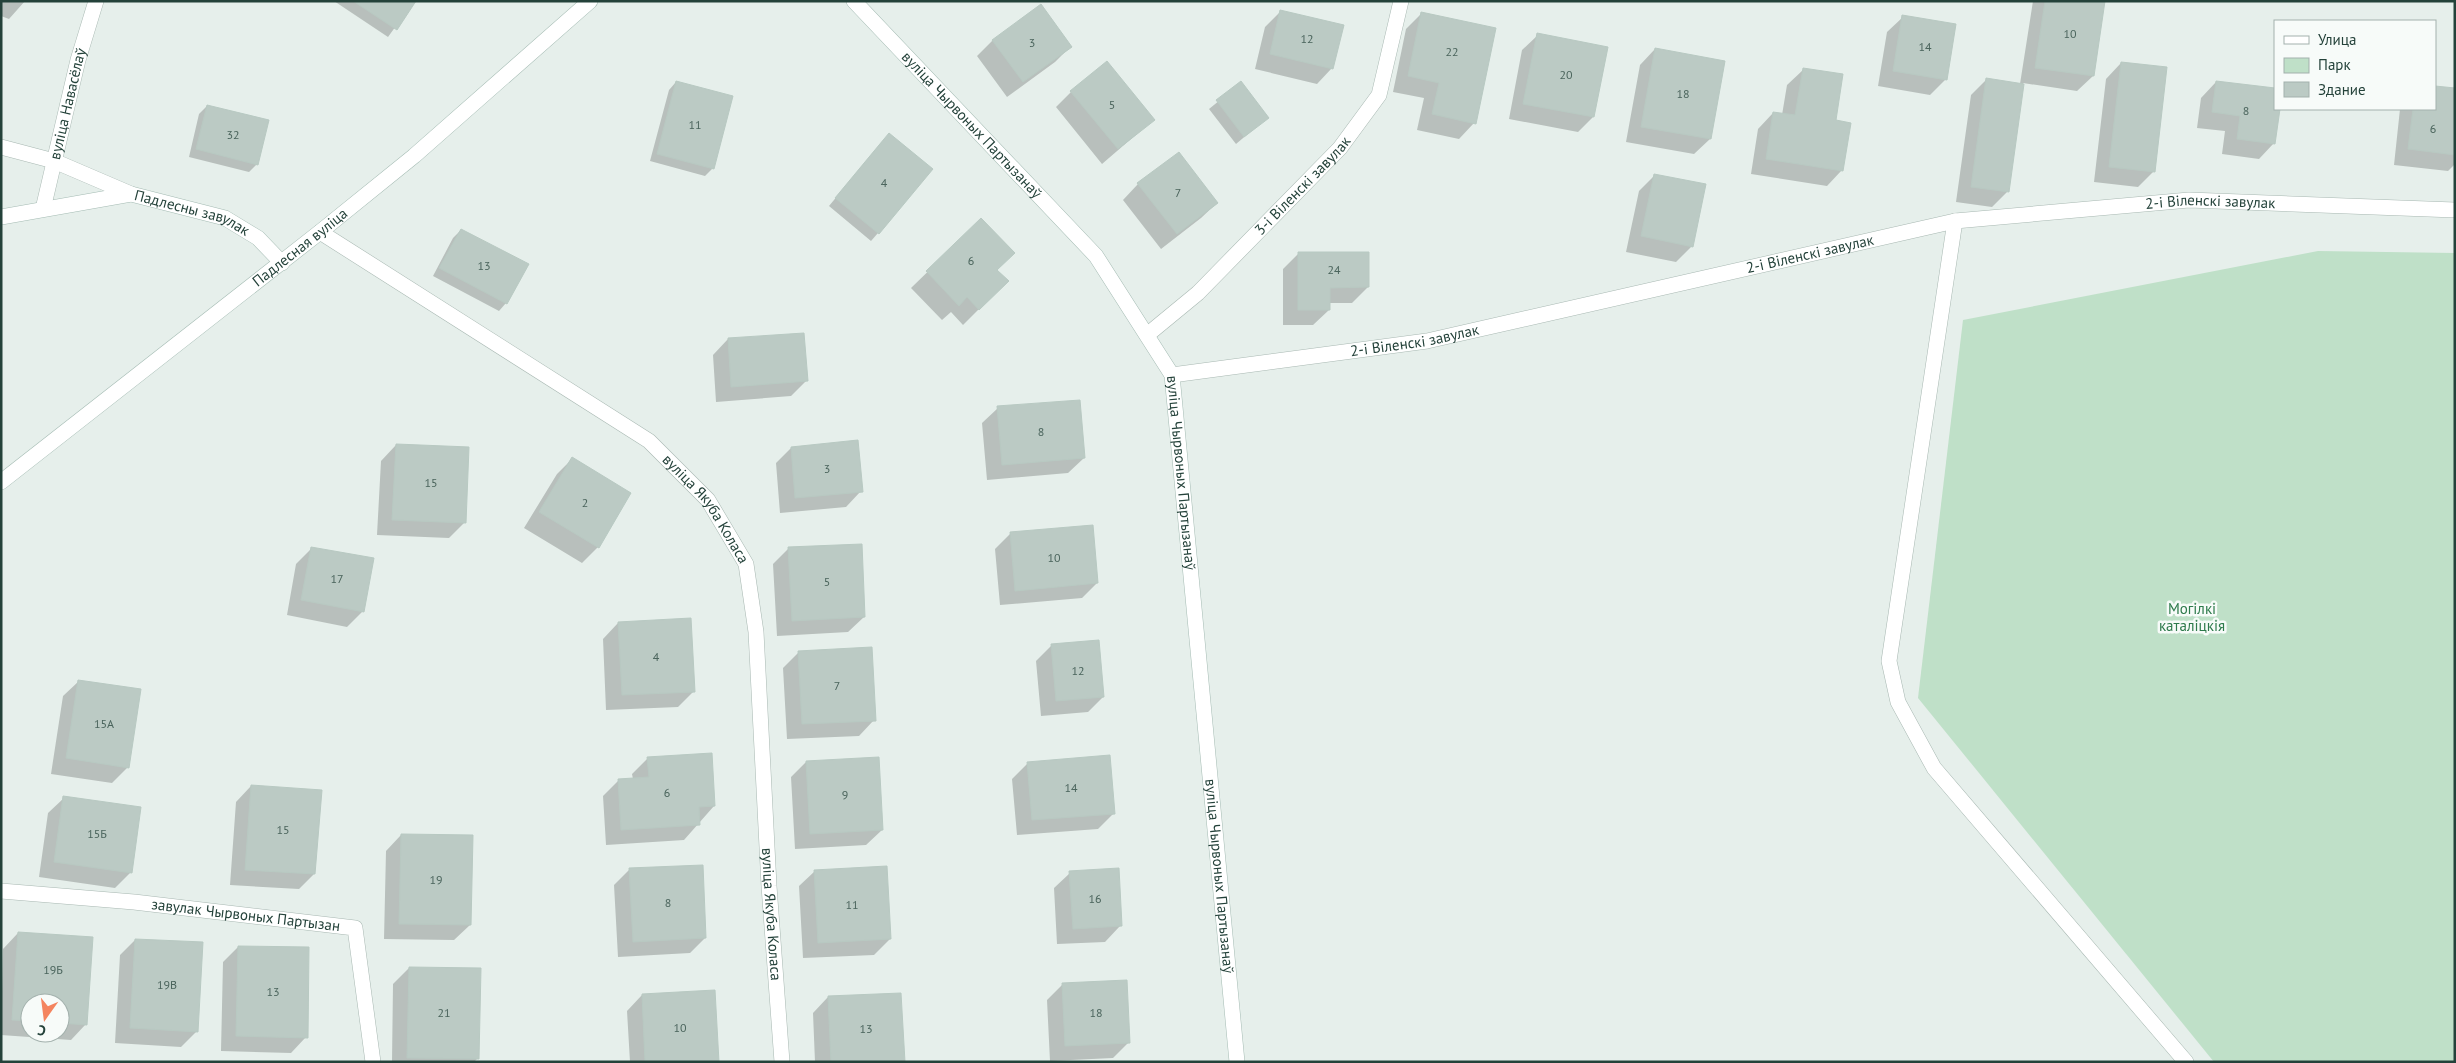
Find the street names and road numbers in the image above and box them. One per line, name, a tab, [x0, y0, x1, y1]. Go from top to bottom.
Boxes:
street label: вуліца Навасёлаў	[45, 46, 90, 161]
street label: вуліца Чырвоных Партызанаў	[898, 47, 1046, 202]
street label: 3-і Віленскі завулак	[1250, 132, 1355, 239]
street label: Падлесны завулак	[133, 185, 254, 240]
street label: 2-і Віленскі завулак	[2145, 190, 2277, 213]
street label: Падлесная вуліца	[248, 204, 351, 290]
street label: 2-і Віленскі завулак	[1744, 230, 1876, 277]
street label: 2-і Віленскі завулак	[1349, 319, 1481, 360]
street label: вуліца Чырвоных Партызанаў	[1163, 375, 1200, 571]
street label: вуліца Якуба Коласа	[659, 450, 754, 567]
street label: вуліца Чырвоных Партызанаў	[1201, 778, 1239, 974]
street label: вуліца Якуба Коласа	[758, 847, 786, 981]
street label: завулак Чырвоных Партызан	[150, 894, 341, 935]

